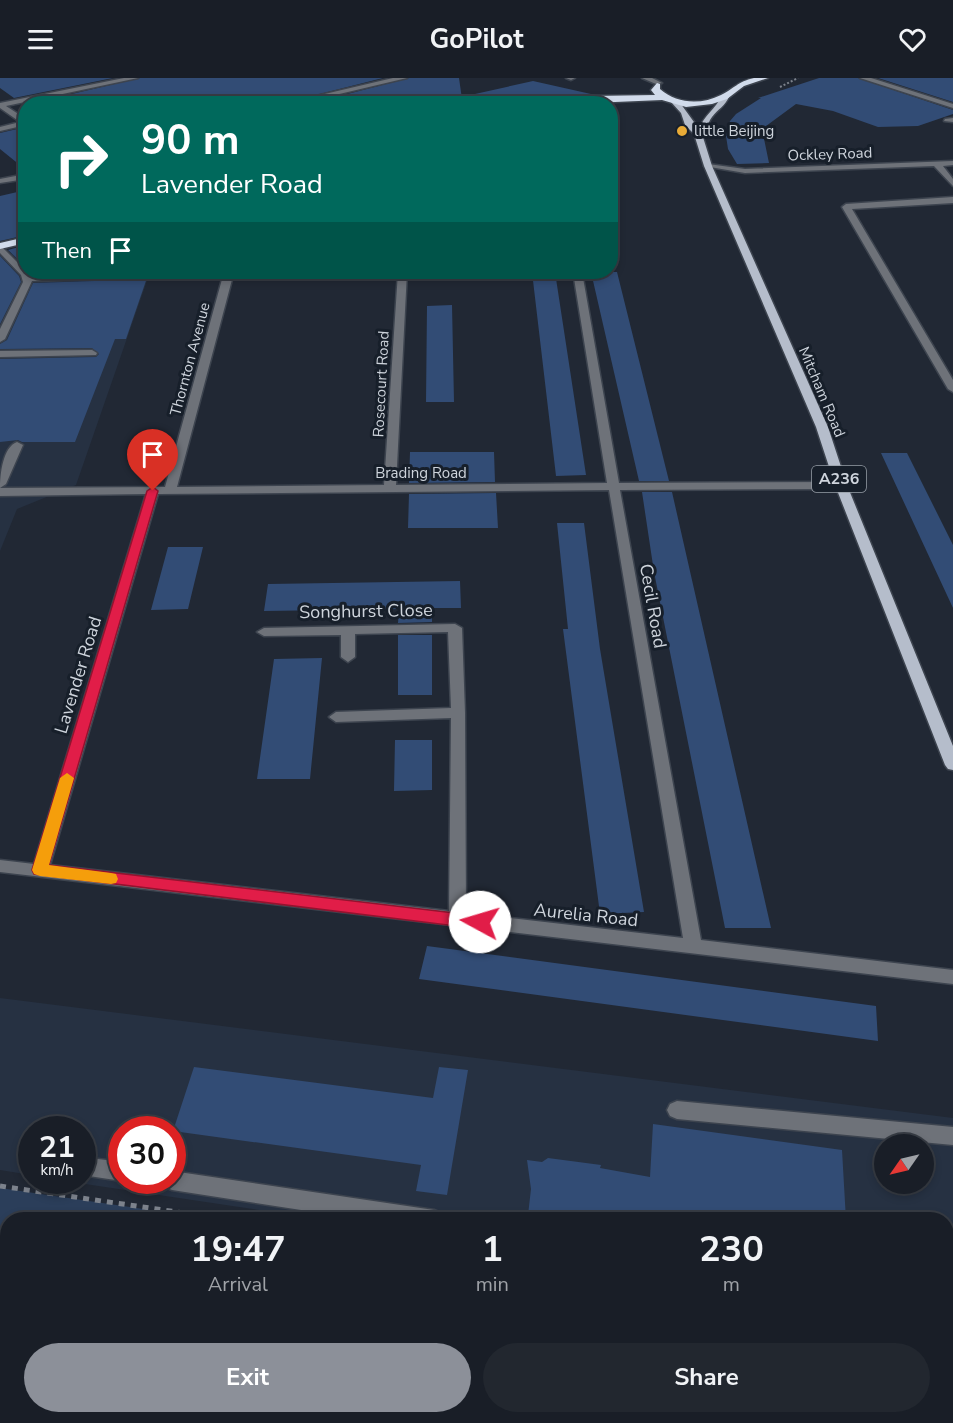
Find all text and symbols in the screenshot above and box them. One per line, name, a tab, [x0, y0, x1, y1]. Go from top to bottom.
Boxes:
text: GoPilot	[429, 21, 524, 58]
icon: menu	[24, 23, 57, 56]
icon: heart	[896, 23, 929, 56]
text: 90 m	[141, 112, 240, 169]
icon: right	[42, 120, 120, 198]
place label: little Beijing	[694, 121, 774, 141]
marker: little Beijing	[675, 124, 689, 138]
street label: Ockley Road	[787, 143, 873, 165]
text: Lavender Road	[141, 166, 323, 203]
icon: arrive	[104, 234, 137, 267]
text: Then	[42, 236, 92, 266]
street label: Thornton Avenue	[165, 300, 215, 418]
street label: Rosecourt Road	[368, 330, 394, 438]
street label: Mitcham Road	[794, 344, 850, 440]
pin	[127, 429, 178, 491]
icon: arrive	[136, 438, 169, 471]
street label: Brading Road	[375, 463, 467, 483]
road number: A236	[812, 466, 866, 492]
street label: Cecil Road	[634, 562, 672, 650]
street label: Songhurst Close	[299, 598, 433, 624]
street label: Lavender Road	[49, 614, 107, 736]
position arrow	[448, 890, 512, 954]
street label: Aurelia Road	[533, 898, 639, 932]
speed limit sign: 30	[108, 1116, 186, 1194]
text: 21	[39, 1127, 75, 1168]
north arrow	[874, 1134, 934, 1194]
map controls	[874, 1134, 934, 1194]
text: km/h	[40, 1160, 74, 1180]
text: 19:47	[190, 1225, 286, 1274]
text: 1	[481, 1225, 503, 1274]
text: 230	[699, 1225, 764, 1274]
text: Arrival	[208, 1271, 268, 1298]
text: min	[476, 1271, 509, 1298]
text: m	[723, 1271, 740, 1298]
button: Exit	[24, 1343, 471, 1412]
button: Share	[483, 1343, 930, 1412]

